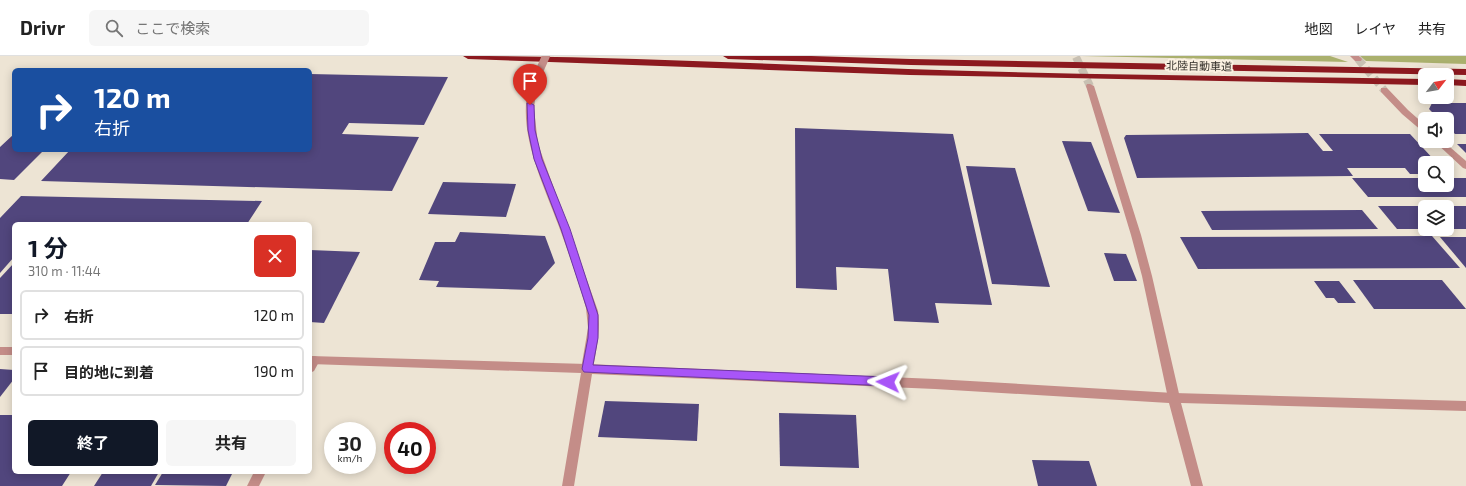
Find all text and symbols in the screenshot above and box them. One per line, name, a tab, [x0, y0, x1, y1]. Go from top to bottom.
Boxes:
search box	[89, 10, 369, 46]
text: Drivr	[20, 16, 65, 39]
icon: search	[103, 17, 125, 39]
text: ここで検索	[135, 19, 210, 37]
text: 地図	[1304, 20, 1332, 37]
text: レイヤ	[1354, 20, 1396, 37]
text: 共有	[1418, 20, 1446, 37]
street label: 北陸自動車道	[1166, 58, 1232, 73]
pin	[513, 64, 547, 105]
north arrow	[1418, 68, 1454, 104]
map controls	[1418, 68, 1454, 236]
icon: arrive	[519, 70, 541, 92]
text: 120 m	[94, 80, 171, 114]
icon: right	[28, 84, 80, 136]
button: sound	[1418, 112, 1454, 148]
text: 右折	[94, 117, 130, 139]
button: search	[1418, 156, 1454, 192]
button: layers	[1418, 200, 1454, 236]
text: 1 分	[28, 233, 68, 262]
button: close	[254, 235, 296, 277]
text: 310 m · 11:44	[28, 263, 101, 279]
icon: right	[30, 304, 52, 326]
text: 120 m	[254, 306, 294, 324]
text: 右折	[64, 307, 94, 325]
icon: arrive	[30, 360, 52, 382]
position arrow	[867, 361, 909, 403]
text: 190 m	[254, 362, 294, 380]
text: 目的地に到着	[64, 363, 154, 381]
button: 終了	[28, 420, 158, 466]
button: 共有	[166, 420, 296, 466]
speed limit sign: 40	[384, 422, 436, 474]
text: 30	[338, 431, 362, 455]
text: km/h	[338, 452, 362, 464]

